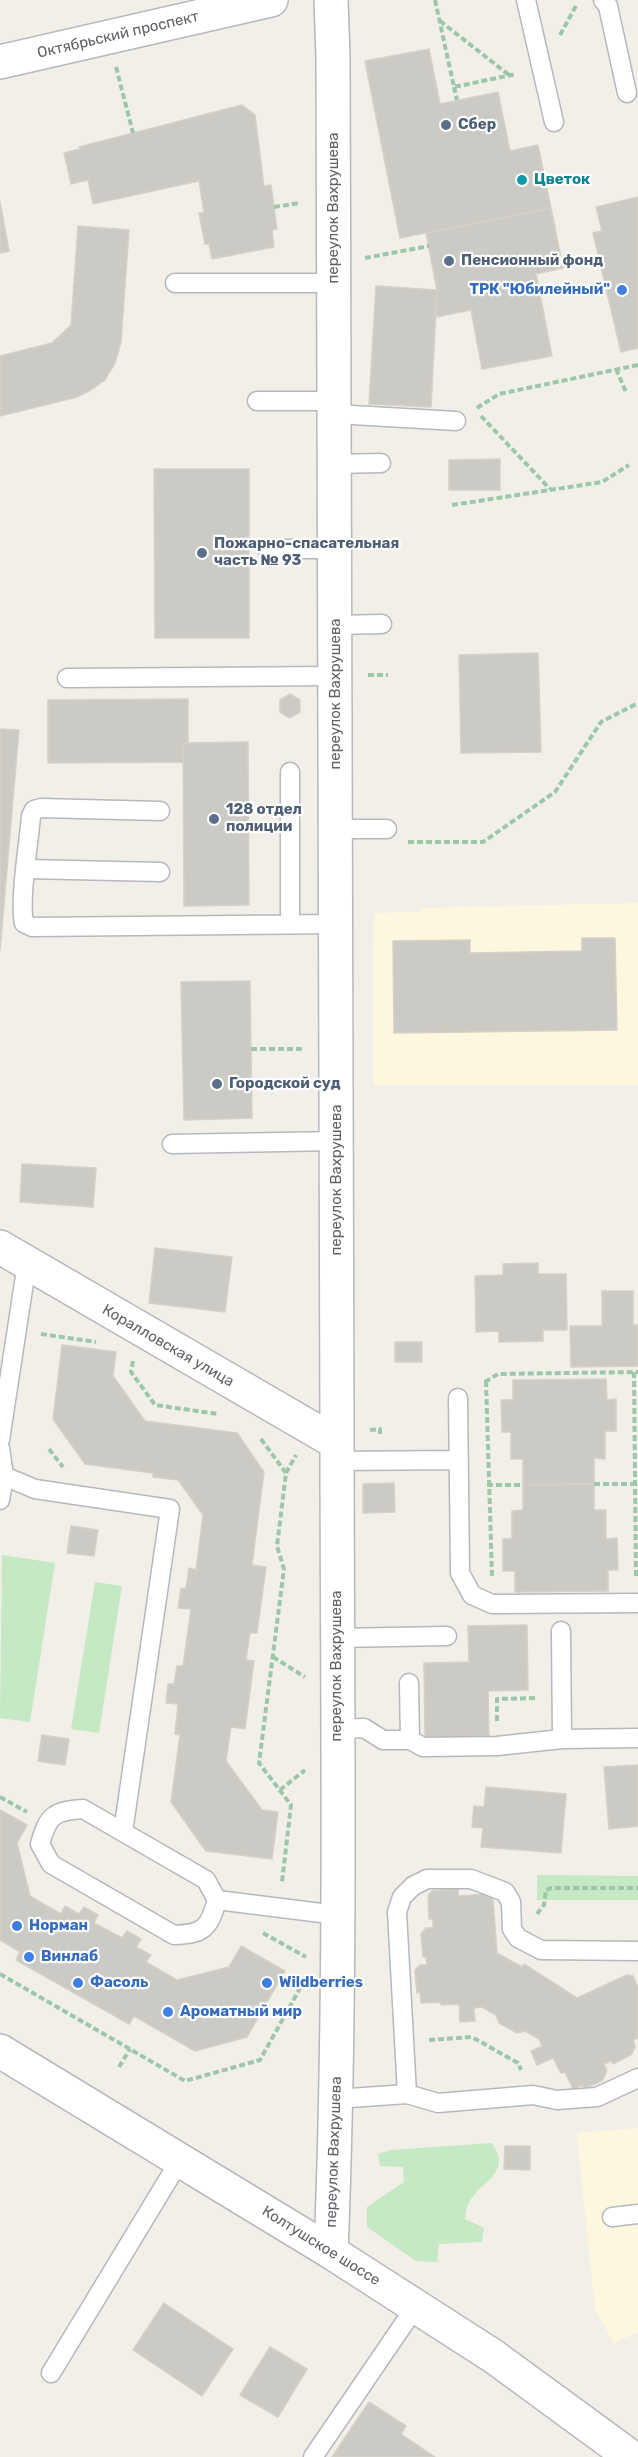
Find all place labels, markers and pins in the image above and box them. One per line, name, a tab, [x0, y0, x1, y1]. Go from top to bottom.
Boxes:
place label: Сбер	[458, 116, 496, 134]
marker: Сбер	[439, 118, 453, 132]
place label: Цветок	[534, 171, 590, 189]
marker: Цветок	[515, 173, 529, 187]
place label: Пенсионный фонд	[461, 252, 603, 270]
marker: Пенсионный фонд	[442, 254, 456, 268]
place label: ТРК "Юбилейный"	[470, 281, 610, 299]
marker: ТРК "Юбилейный"	[615, 283, 629, 297]
place label: Пожарно-спасательная часть № 93	[214, 535, 399, 570]
marker: Пожарно-спасательная часть № 93	[195, 546, 209, 560]
place label: 128 отдел полиции	[226, 801, 302, 836]
marker: 128 отдел полиции	[207, 812, 221, 826]
place label: Городской суд	[229, 1075, 341, 1093]
marker: Городской суд	[210, 1077, 224, 1091]
place label: Норман	[29, 1917, 88, 1935]
marker: Норман	[10, 1919, 24, 1933]
place label: Винлаб	[41, 1948, 98, 1966]
marker: Винлаб	[22, 1950, 36, 1964]
place label: Фасоль	[90, 1974, 148, 1992]
place label: Wildberries	[279, 1974, 363, 1992]
marker: Фасоль	[71, 1976, 85, 1990]
marker: Wildberries	[260, 1976, 274, 1990]
place label: Ароматный мир	[180, 2003, 302, 2021]
marker: Ароматный мир	[161, 2005, 175, 2019]

